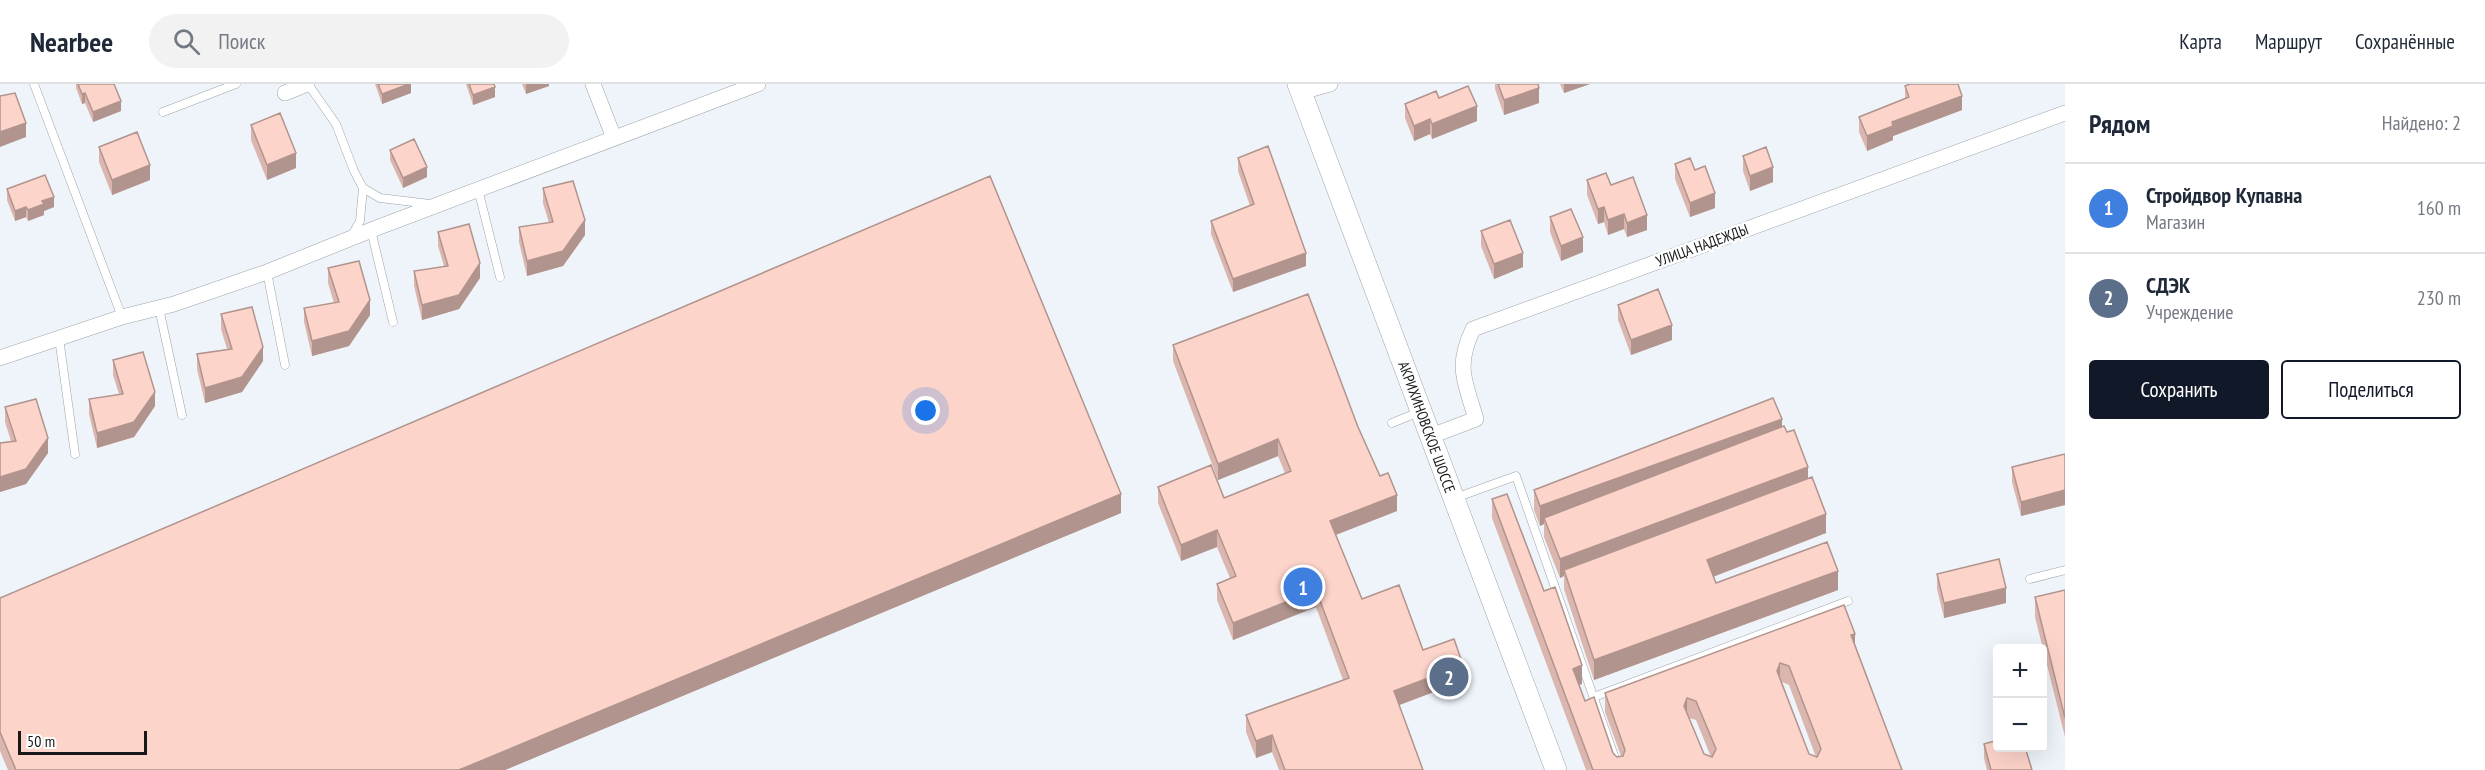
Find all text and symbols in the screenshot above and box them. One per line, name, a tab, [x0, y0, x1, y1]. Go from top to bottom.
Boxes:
search box	[149, 14, 569, 68]
text: Nearbee	[30, 23, 113, 60]
icon: search	[170, 25, 203, 58]
text: Поиск	[218, 27, 265, 55]
text: Карта	[2179, 28, 2222, 55]
text: Маршрут	[2255, 28, 2322, 55]
text: Сохранённые	[2355, 28, 2455, 55]
text: Рядом	[2089, 107, 2150, 140]
text: Найдено: 2	[2382, 110, 2461, 136]
text: Стройдвор Купавна	[2146, 181, 2302, 209]
text: 1	[2104, 195, 2113, 221]
text: 160 m	[2417, 195, 2461, 221]
text: Магазин	[2146, 209, 2205, 235]
street label: УЛИЦА НАДЕЖДЫ	[1653, 219, 1751, 271]
text: СДЭК	[2146, 271, 2190, 299]
text: 2	[2104, 285, 2113, 311]
text: 230 m	[2417, 285, 2461, 311]
text: Учреждение	[2146, 299, 2234, 325]
street label: АКРИХИНОВСКОЕ ШОССЕ	[1394, 359, 1460, 495]
button: Сохранить	[2089, 360, 2269, 419]
button: Поделиться	[2281, 360, 2461, 419]
your location	[911, 396, 940, 425]
pin: 1	[1284, 564, 1322, 610]
map controls	[1993, 644, 2047, 752]
button: +	[1993, 644, 2047, 698]
pin: 2	[1430, 654, 1468, 700]
button: −	[1993, 698, 2047, 752]
scale bar	[18, 728, 147, 756]
text: 50 m	[27, 731, 55, 751]

